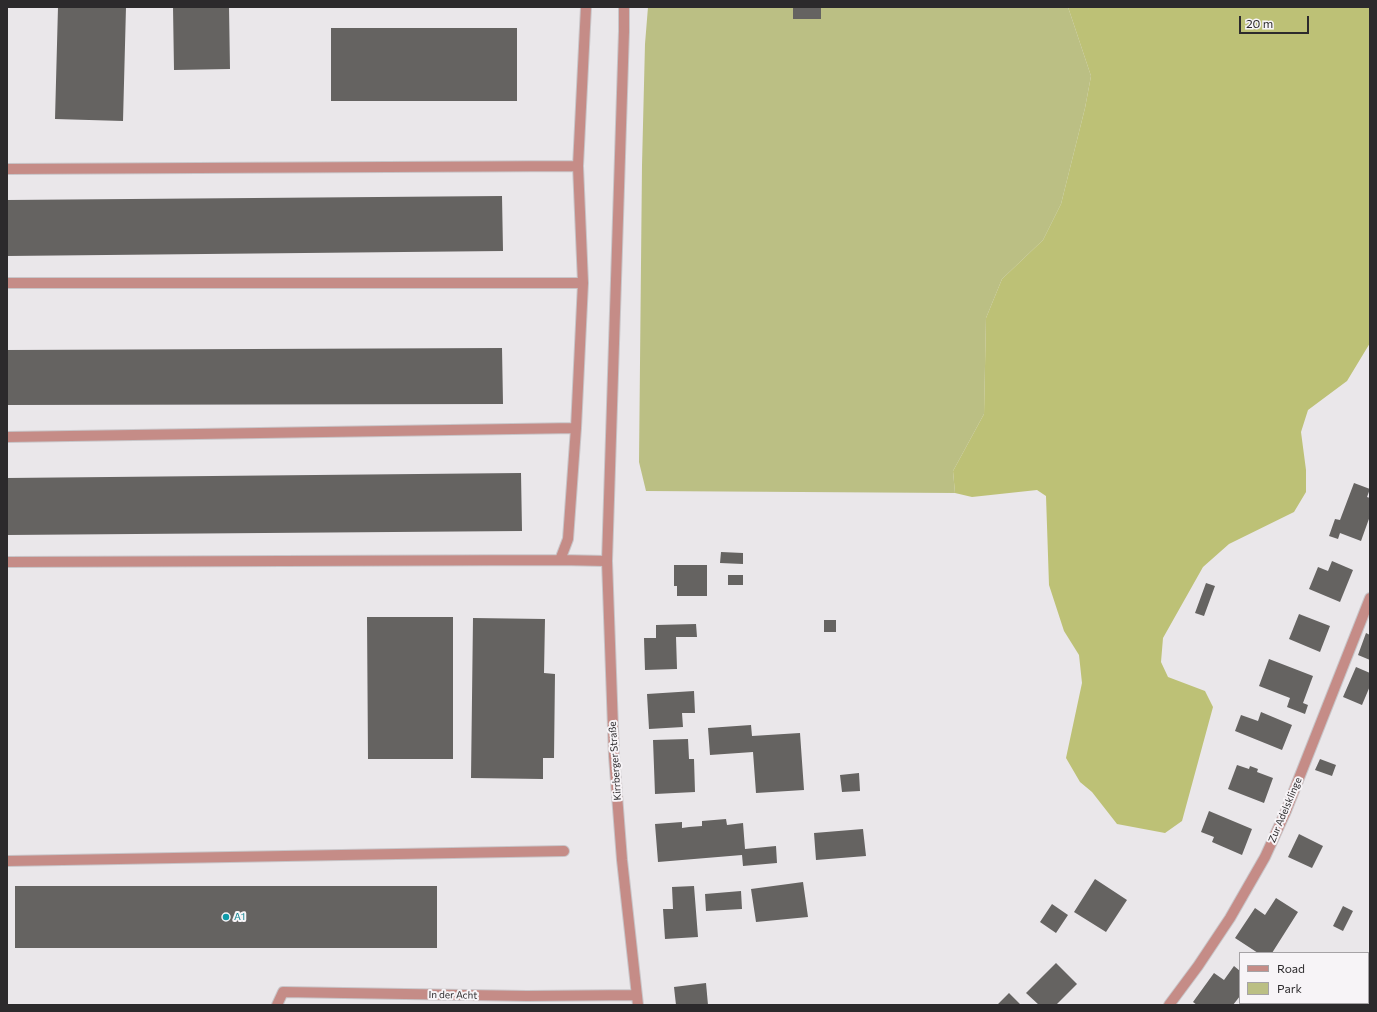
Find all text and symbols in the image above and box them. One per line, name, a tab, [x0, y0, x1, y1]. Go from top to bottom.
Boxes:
scale bar	[1241, 8, 1311, 34]
text: 20 m	[1246, 16, 1273, 30]
street label: Kirrberger Straße	[606, 721, 624, 801]
street label: Zur Adelsklinge	[1266, 775, 1304, 845]
place label: A1	[234, 911, 245, 923]
marker: A1	[221, 912, 231, 922]
legend	[1239, 952, 1369, 1004]
text: Road	[1277, 961, 1305, 975]
text: Park	[1277, 981, 1302, 995]
street label: In der Acht	[428, 989, 478, 1001]

